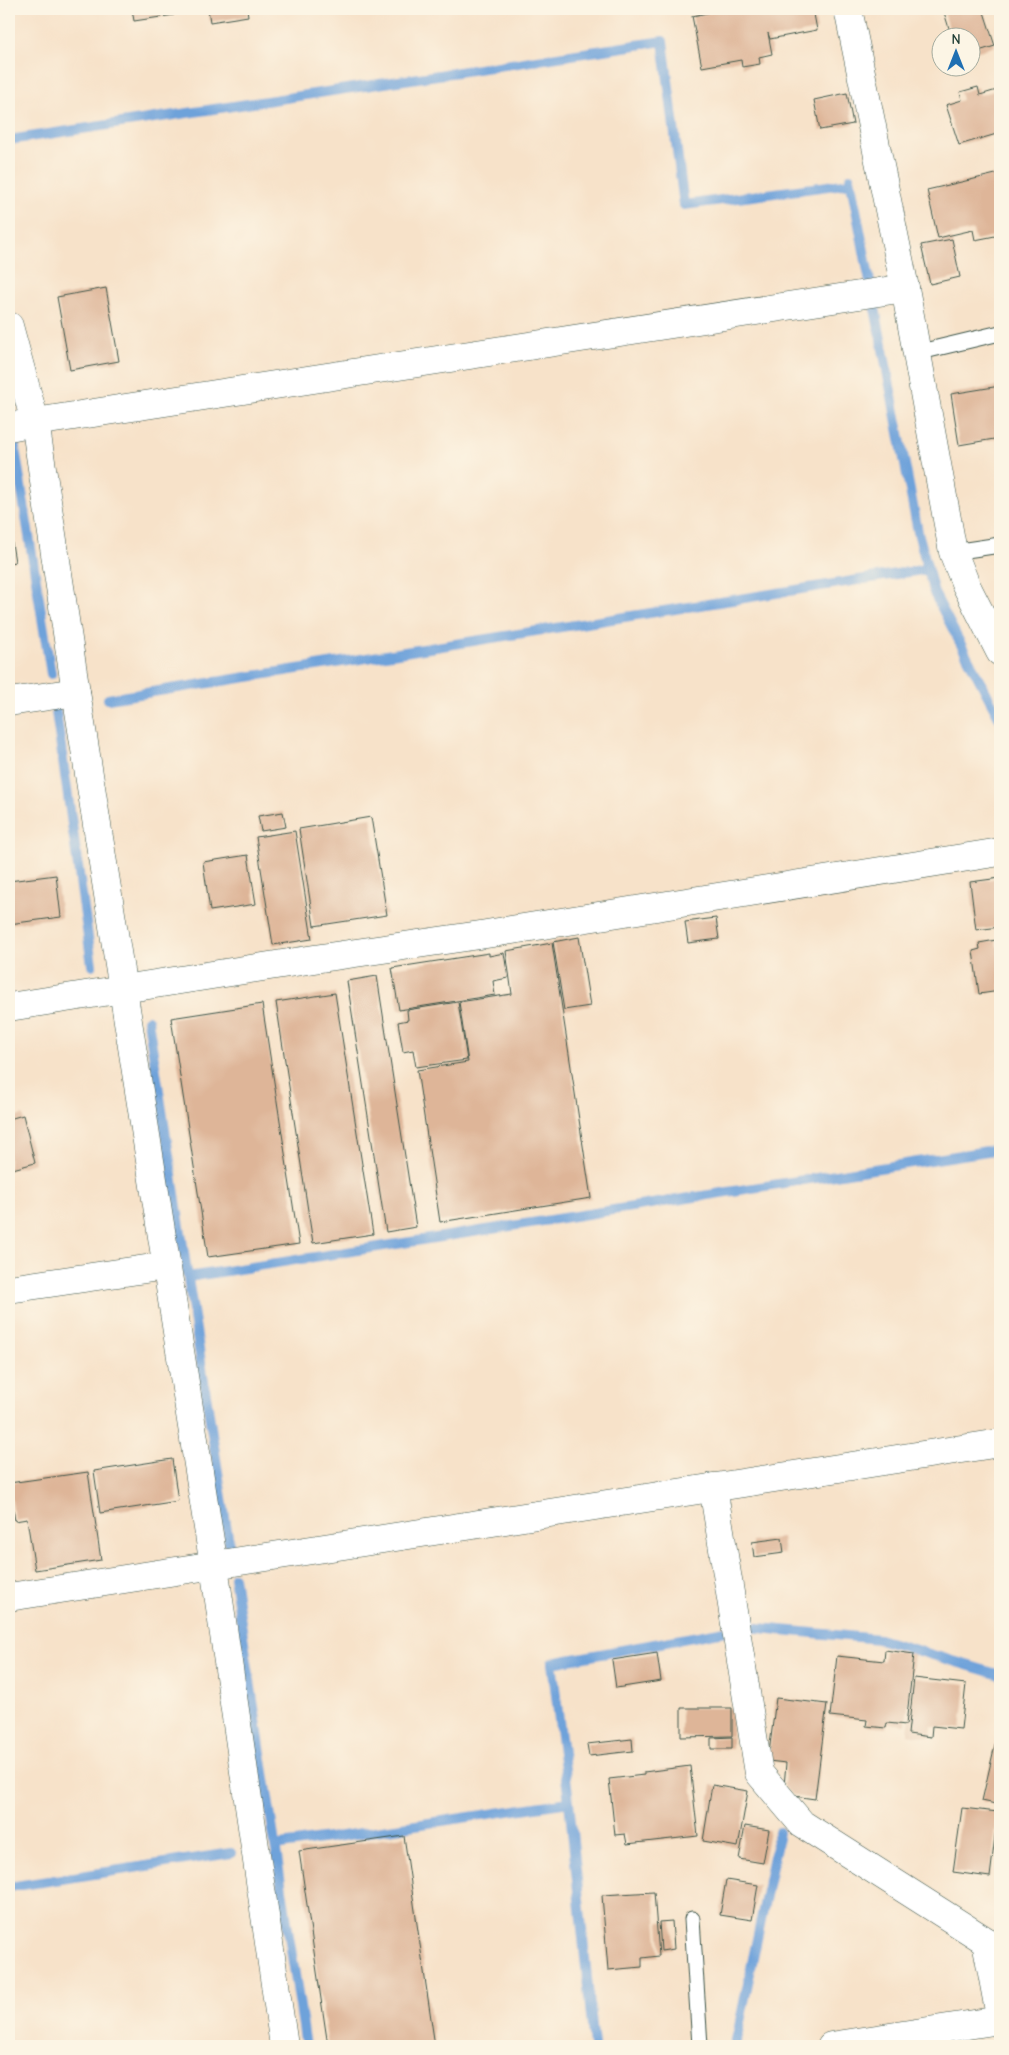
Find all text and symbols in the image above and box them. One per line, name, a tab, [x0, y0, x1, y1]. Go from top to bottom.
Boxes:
north arrow	[932, 28, 982, 78]
text: N	[951, 31, 961, 48]

